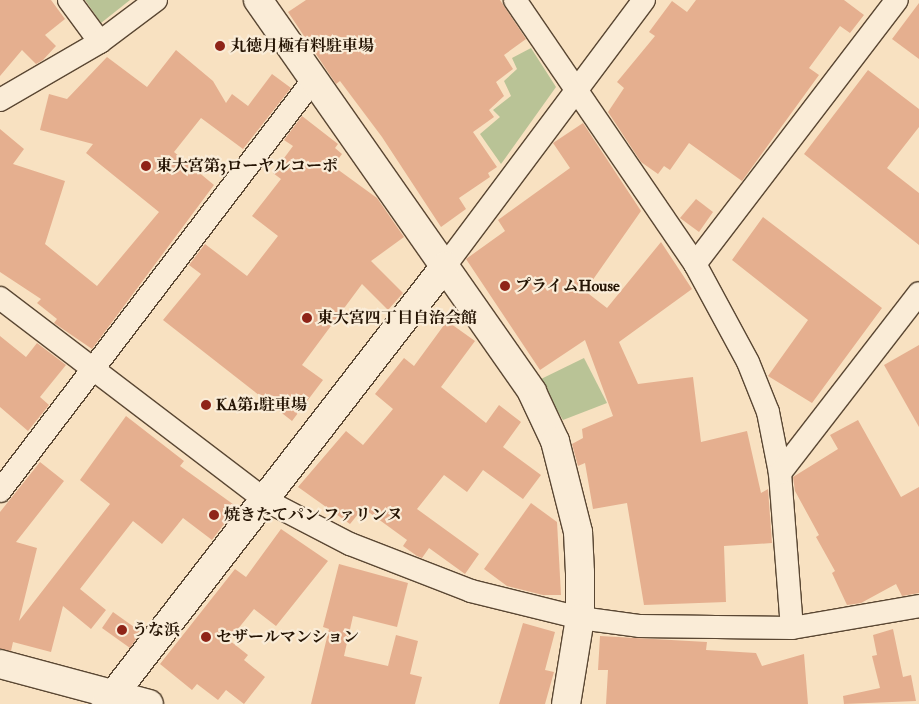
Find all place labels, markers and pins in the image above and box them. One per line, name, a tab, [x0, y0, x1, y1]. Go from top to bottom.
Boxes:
place label: 丸徳月極有料駐車場	[230, 36, 374, 56]
marker: 丸徳月極有料駐車場	[214, 40, 226, 52]
place label: 東大宮第3ローヤルコーポ	[156, 156, 338, 176]
marker: 東大宮第3ローヤルコーポ	[140, 160, 152, 172]
place label: プライムHouse	[515, 276, 620, 296]
marker: プライムHouse	[499, 280, 511, 292]
place label: 東大宮四丁目自治会館	[317, 308, 477, 328]
marker: 東大宮四丁目自治会館	[301, 312, 313, 324]
place label: KA第1駐車場	[216, 395, 307, 415]
marker: KA第1駐車場	[200, 399, 212, 411]
place label: 焼きたてパン ファリンヌ	[224, 505, 403, 525]
marker: 焼きたてパン ファリンヌ	[208, 509, 220, 521]
place label: うな浜	[132, 620, 180, 640]
marker: うな浜	[116, 624, 128, 636]
place label: セザールマンション	[216, 627, 360, 647]
marker: セザールマンション	[200, 631, 212, 643]

